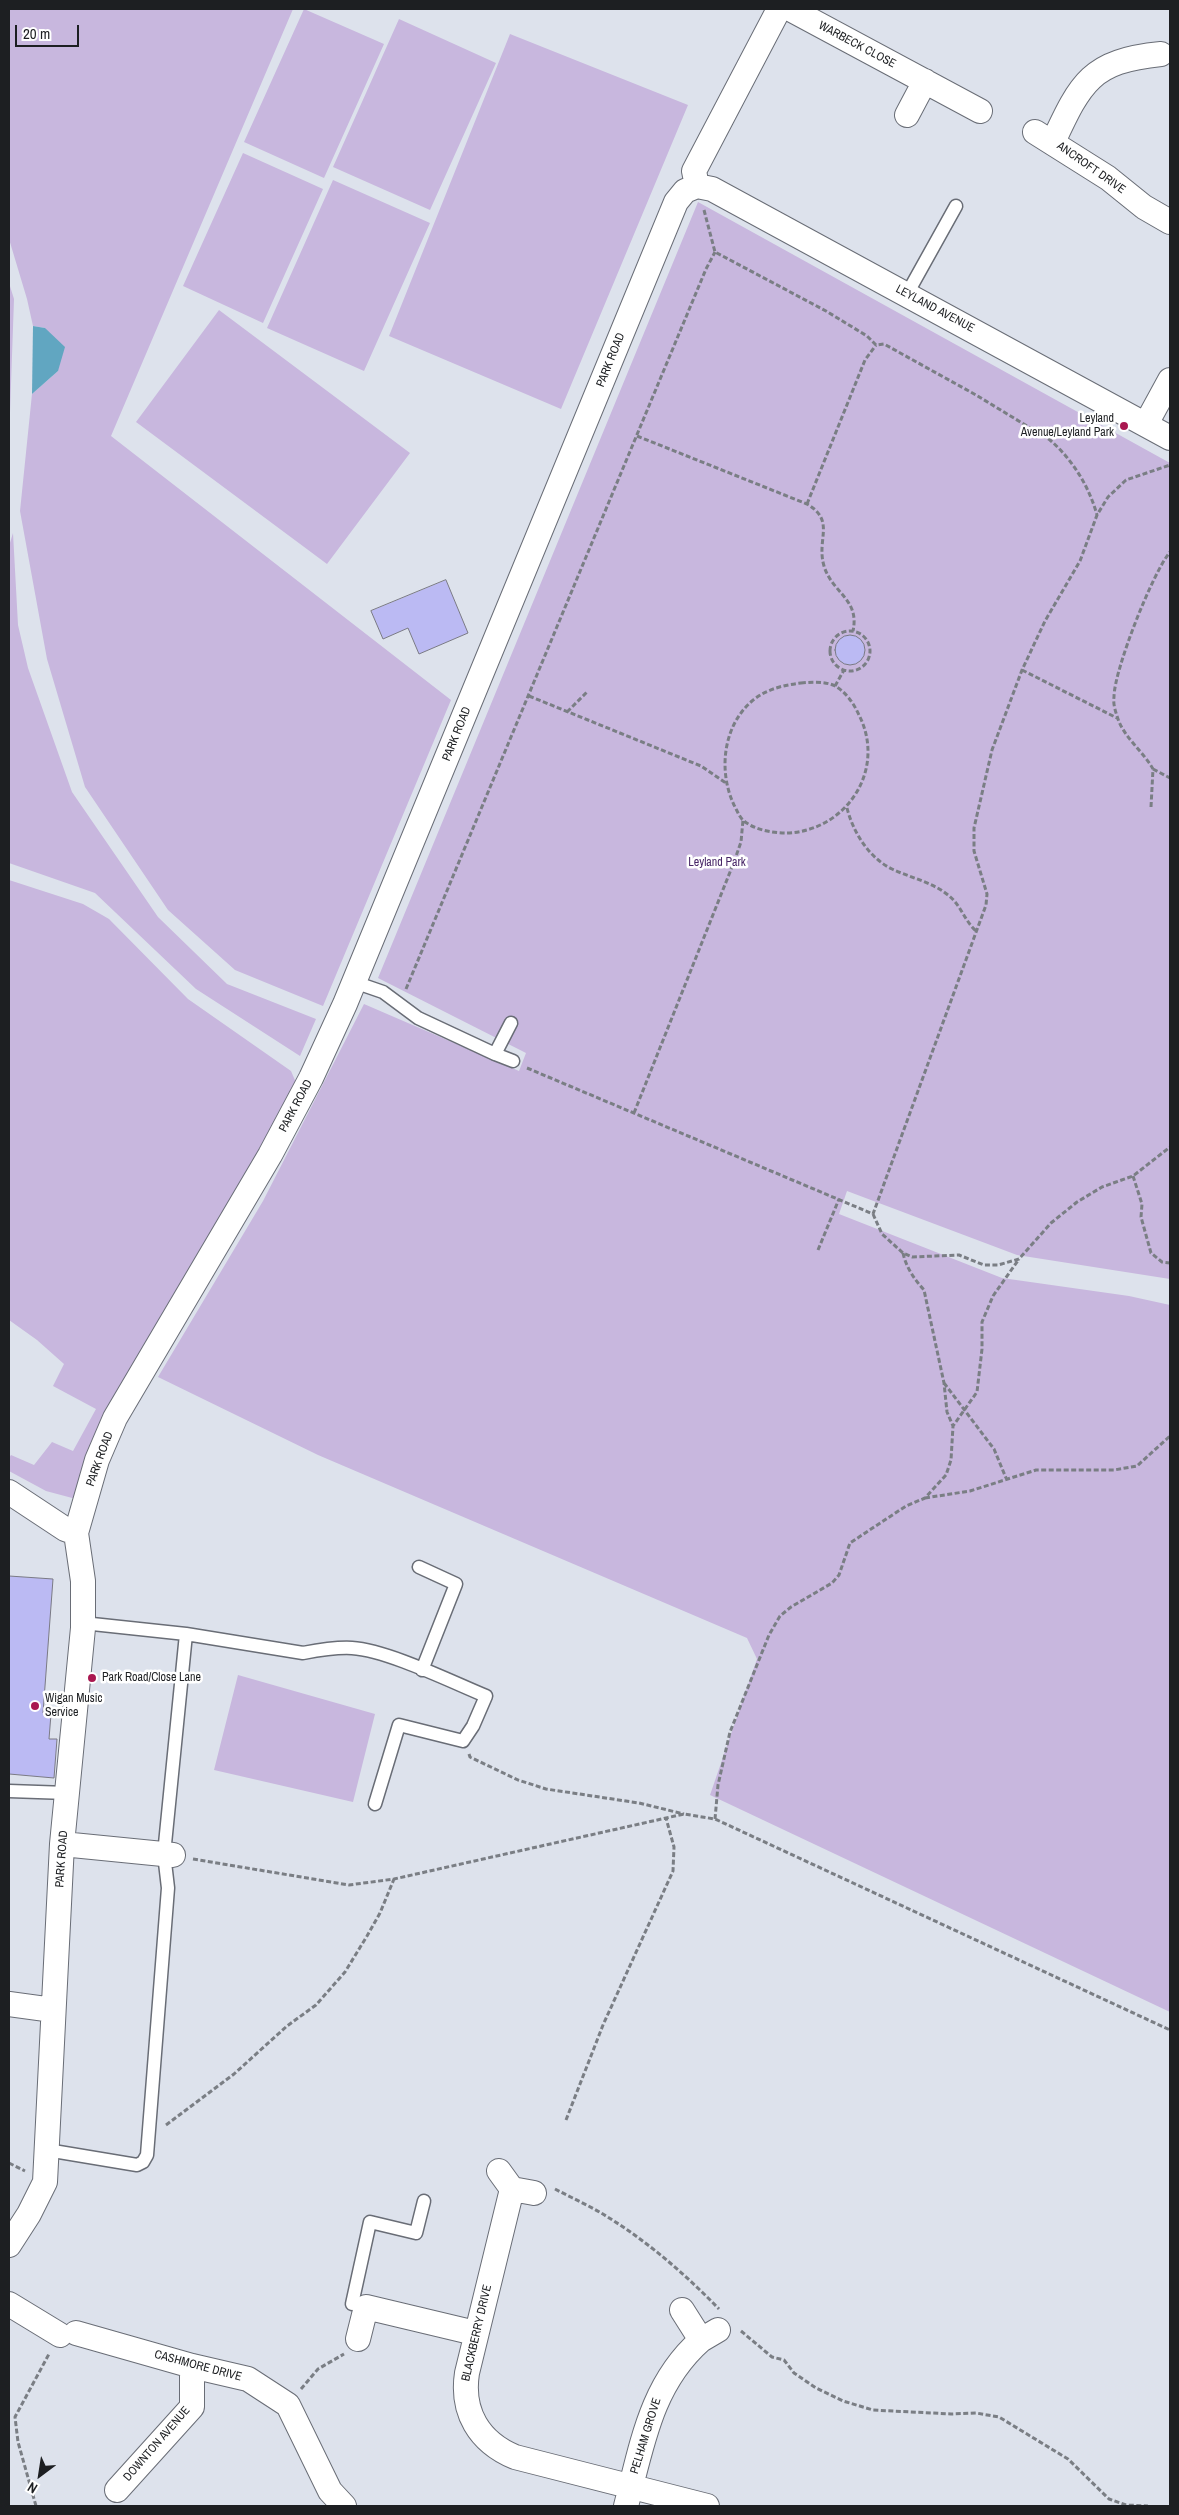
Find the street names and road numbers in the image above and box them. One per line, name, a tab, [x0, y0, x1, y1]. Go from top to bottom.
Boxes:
street label: WARBECK CLOSE	[816, 19, 898, 71]
street label: ANCROFT DRIVE	[1054, 139, 1128, 197]
street label: LEYLAND AVENUE	[893, 282, 977, 336]
street label: PARK ROAD	[594, 331, 628, 389]
street label: PARK ROAD	[440, 705, 474, 763]
street label: PARK ROAD	[276, 1077, 316, 1135]
street label: PARK ROAD	[83, 1430, 117, 1488]
street label: PARK ROAD	[53, 1830, 71, 1888]
street label: BLACKBERRY DRIVE	[459, 2283, 495, 2383]
street label: CASHMORE DRIVE	[153, 2347, 243, 2385]
street label: PELHAM GROVE	[628, 2396, 664, 2476]
street label: DOWNTON AVENUE	[121, 2404, 193, 2484]

